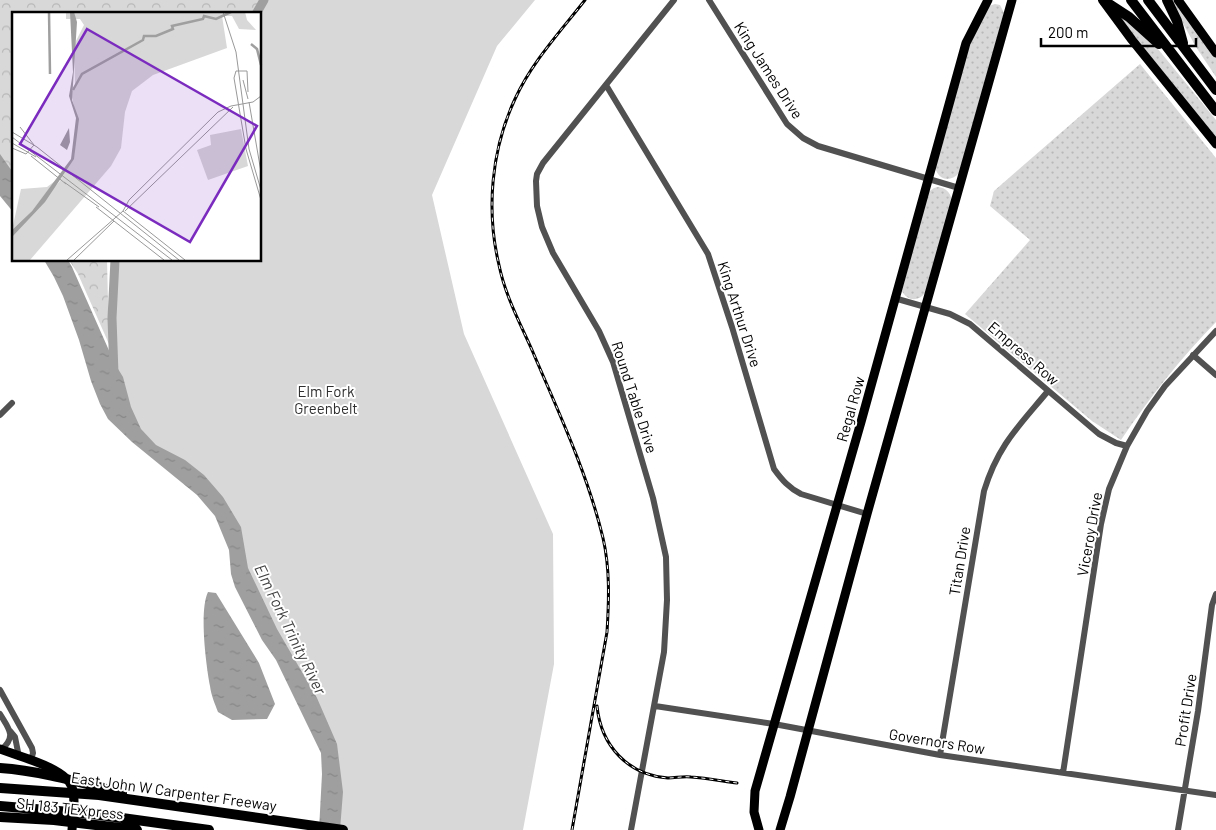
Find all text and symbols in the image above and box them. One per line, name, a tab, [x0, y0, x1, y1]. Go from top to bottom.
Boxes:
inset map	[12, 12, 261, 261]
scale bar	[1041, 15, 1196, 47]
street label: King James Drive	[731, 18, 807, 122]
text: 200 m	[1048, 23, 1088, 41]
street label: King Arthur Drive	[714, 259, 766, 369]
street label: Empress Row	[985, 317, 1063, 389]
street label: Round Table Drive	[608, 339, 662, 455]
street label: Regal Row	[832, 374, 868, 444]
park label: Elm Fork Greenbelt	[294, 382, 358, 417]
street label: Viceroy Drive	[1073, 491, 1105, 577]
street label: Titan Drive	[945, 525, 973, 597]
water label: Elm Fork Trinity River	[251, 561, 331, 698]
street label: Profit Drive	[1170, 672, 1200, 748]
street label: Governors Row	[888, 725, 986, 758]
street label: East John W Carpenter Freeway	[70, 768, 278, 814]
street label: SH 183 TEXpress	[16, 793, 124, 823]

